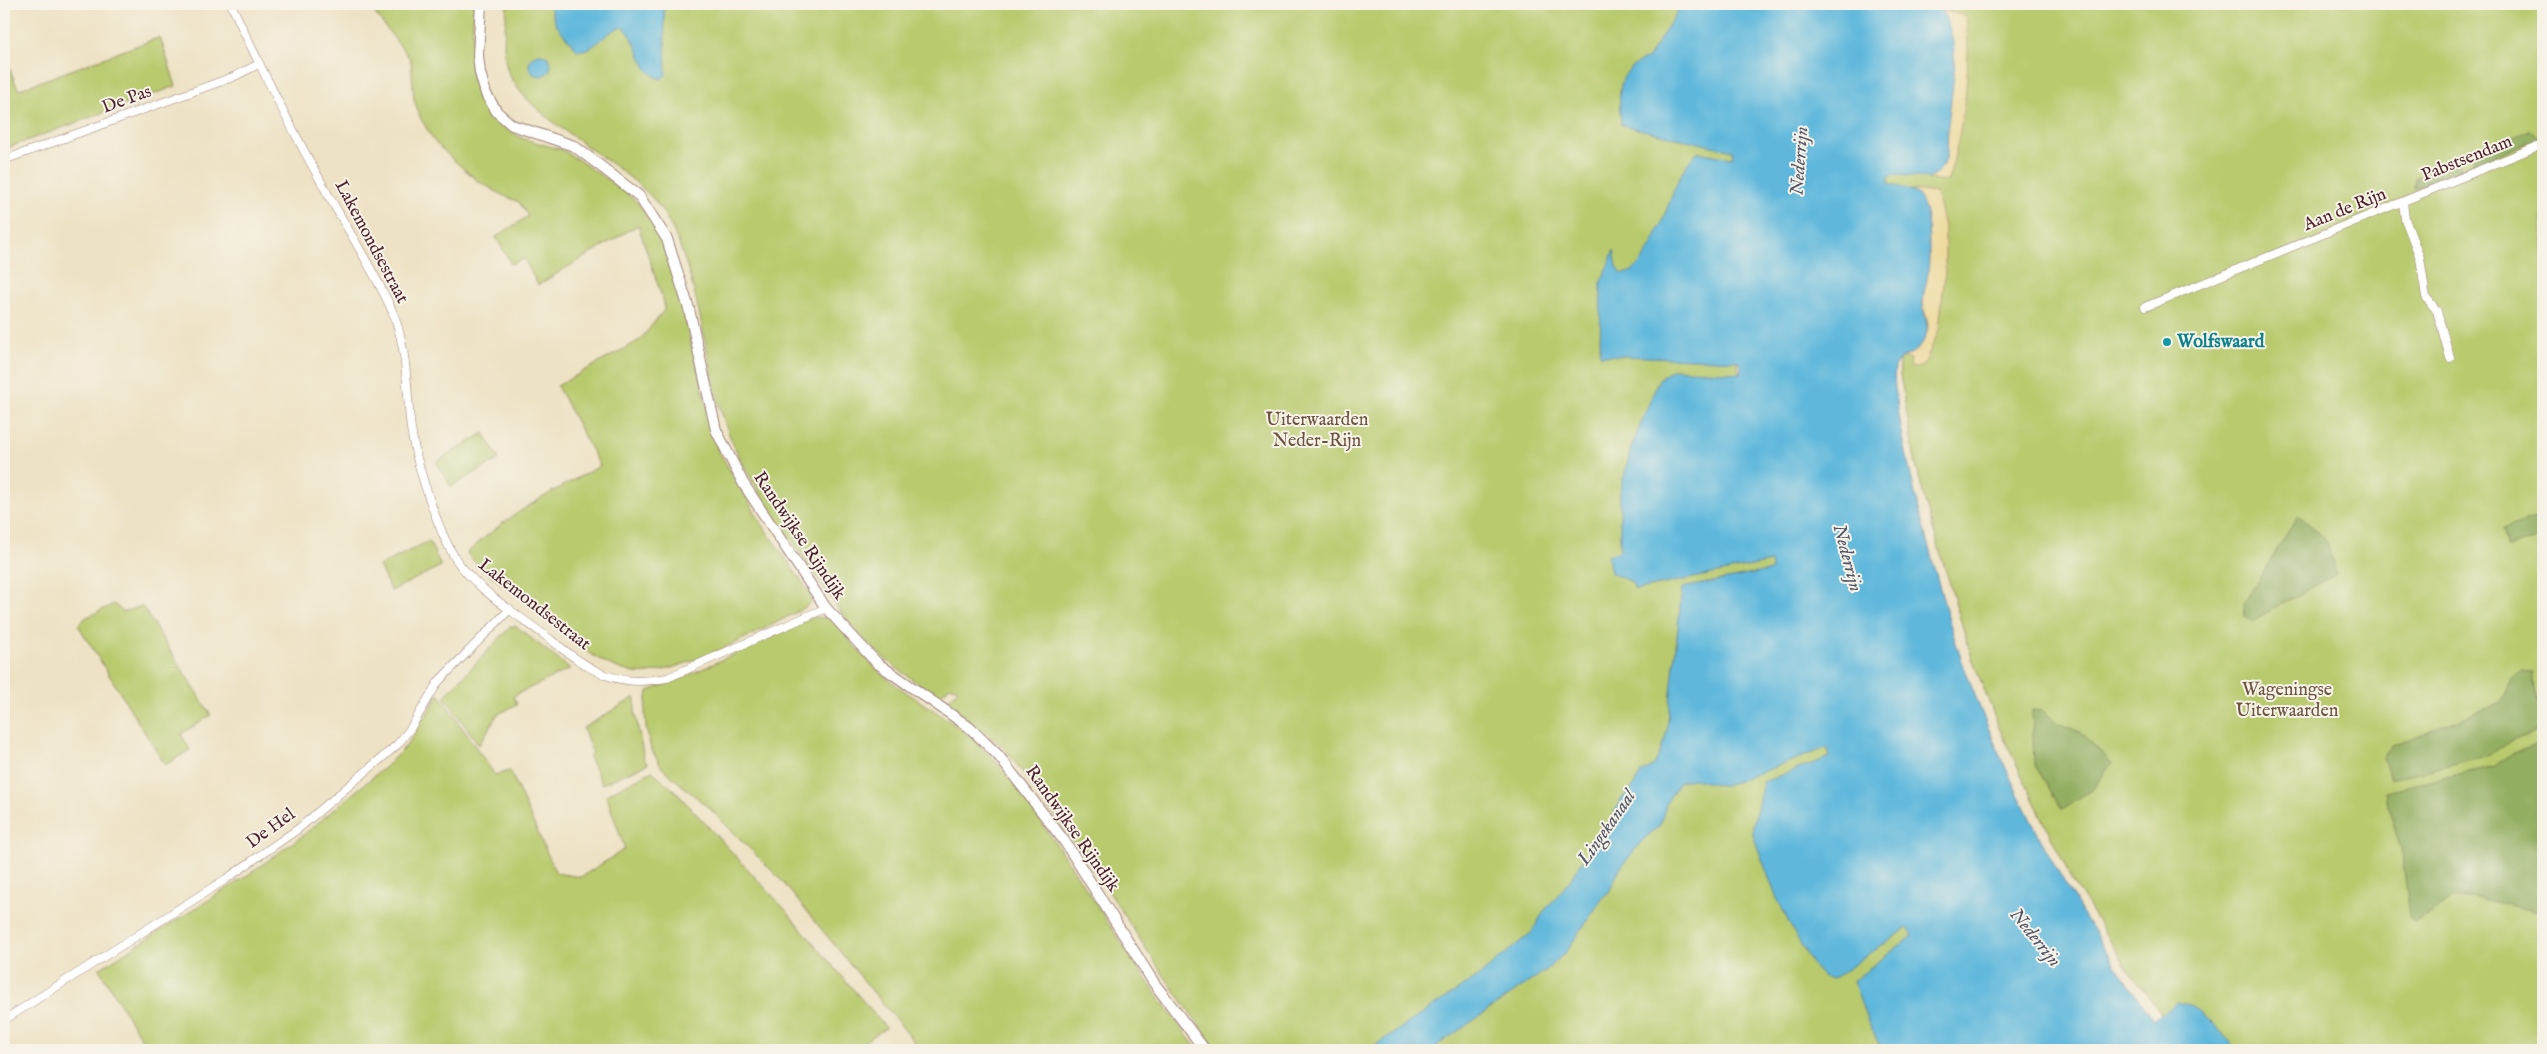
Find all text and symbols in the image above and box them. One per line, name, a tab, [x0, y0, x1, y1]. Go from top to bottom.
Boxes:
street label: De Pas	[99, 80, 155, 120]
water label: Nederrijn	[1786, 126, 1814, 196]
street label: Pabstsendam	[2418, 130, 2516, 188]
street label: Lakemondsestraat	[329, 176, 413, 308]
street label: Aan de Rijn	[2299, 183, 2390, 237]
place label: Wolfswaard	[2176, 331, 2265, 354]
marker: Wolfswaard	[2161, 336, 2173, 348]
park label: Uiterwaarden Neder-Rijn	[1266, 409, 1369, 453]
street label: Randwijkse Rijndijk	[748, 467, 851, 605]
water label: Nederrijn	[1826, 522, 1868, 595]
street label: Lakemondsestraat	[473, 554, 595, 656]
park label: Wageningse Uiterwaarden	[2236, 679, 2339, 723]
street label: Randwijkse Rijndijk	[1020, 761, 1125, 897]
water label: Lingekanaal	[1572, 784, 1643, 871]
street label: De Hel	[242, 803, 300, 854]
water label: Nederrijn	[2004, 904, 2066, 972]

